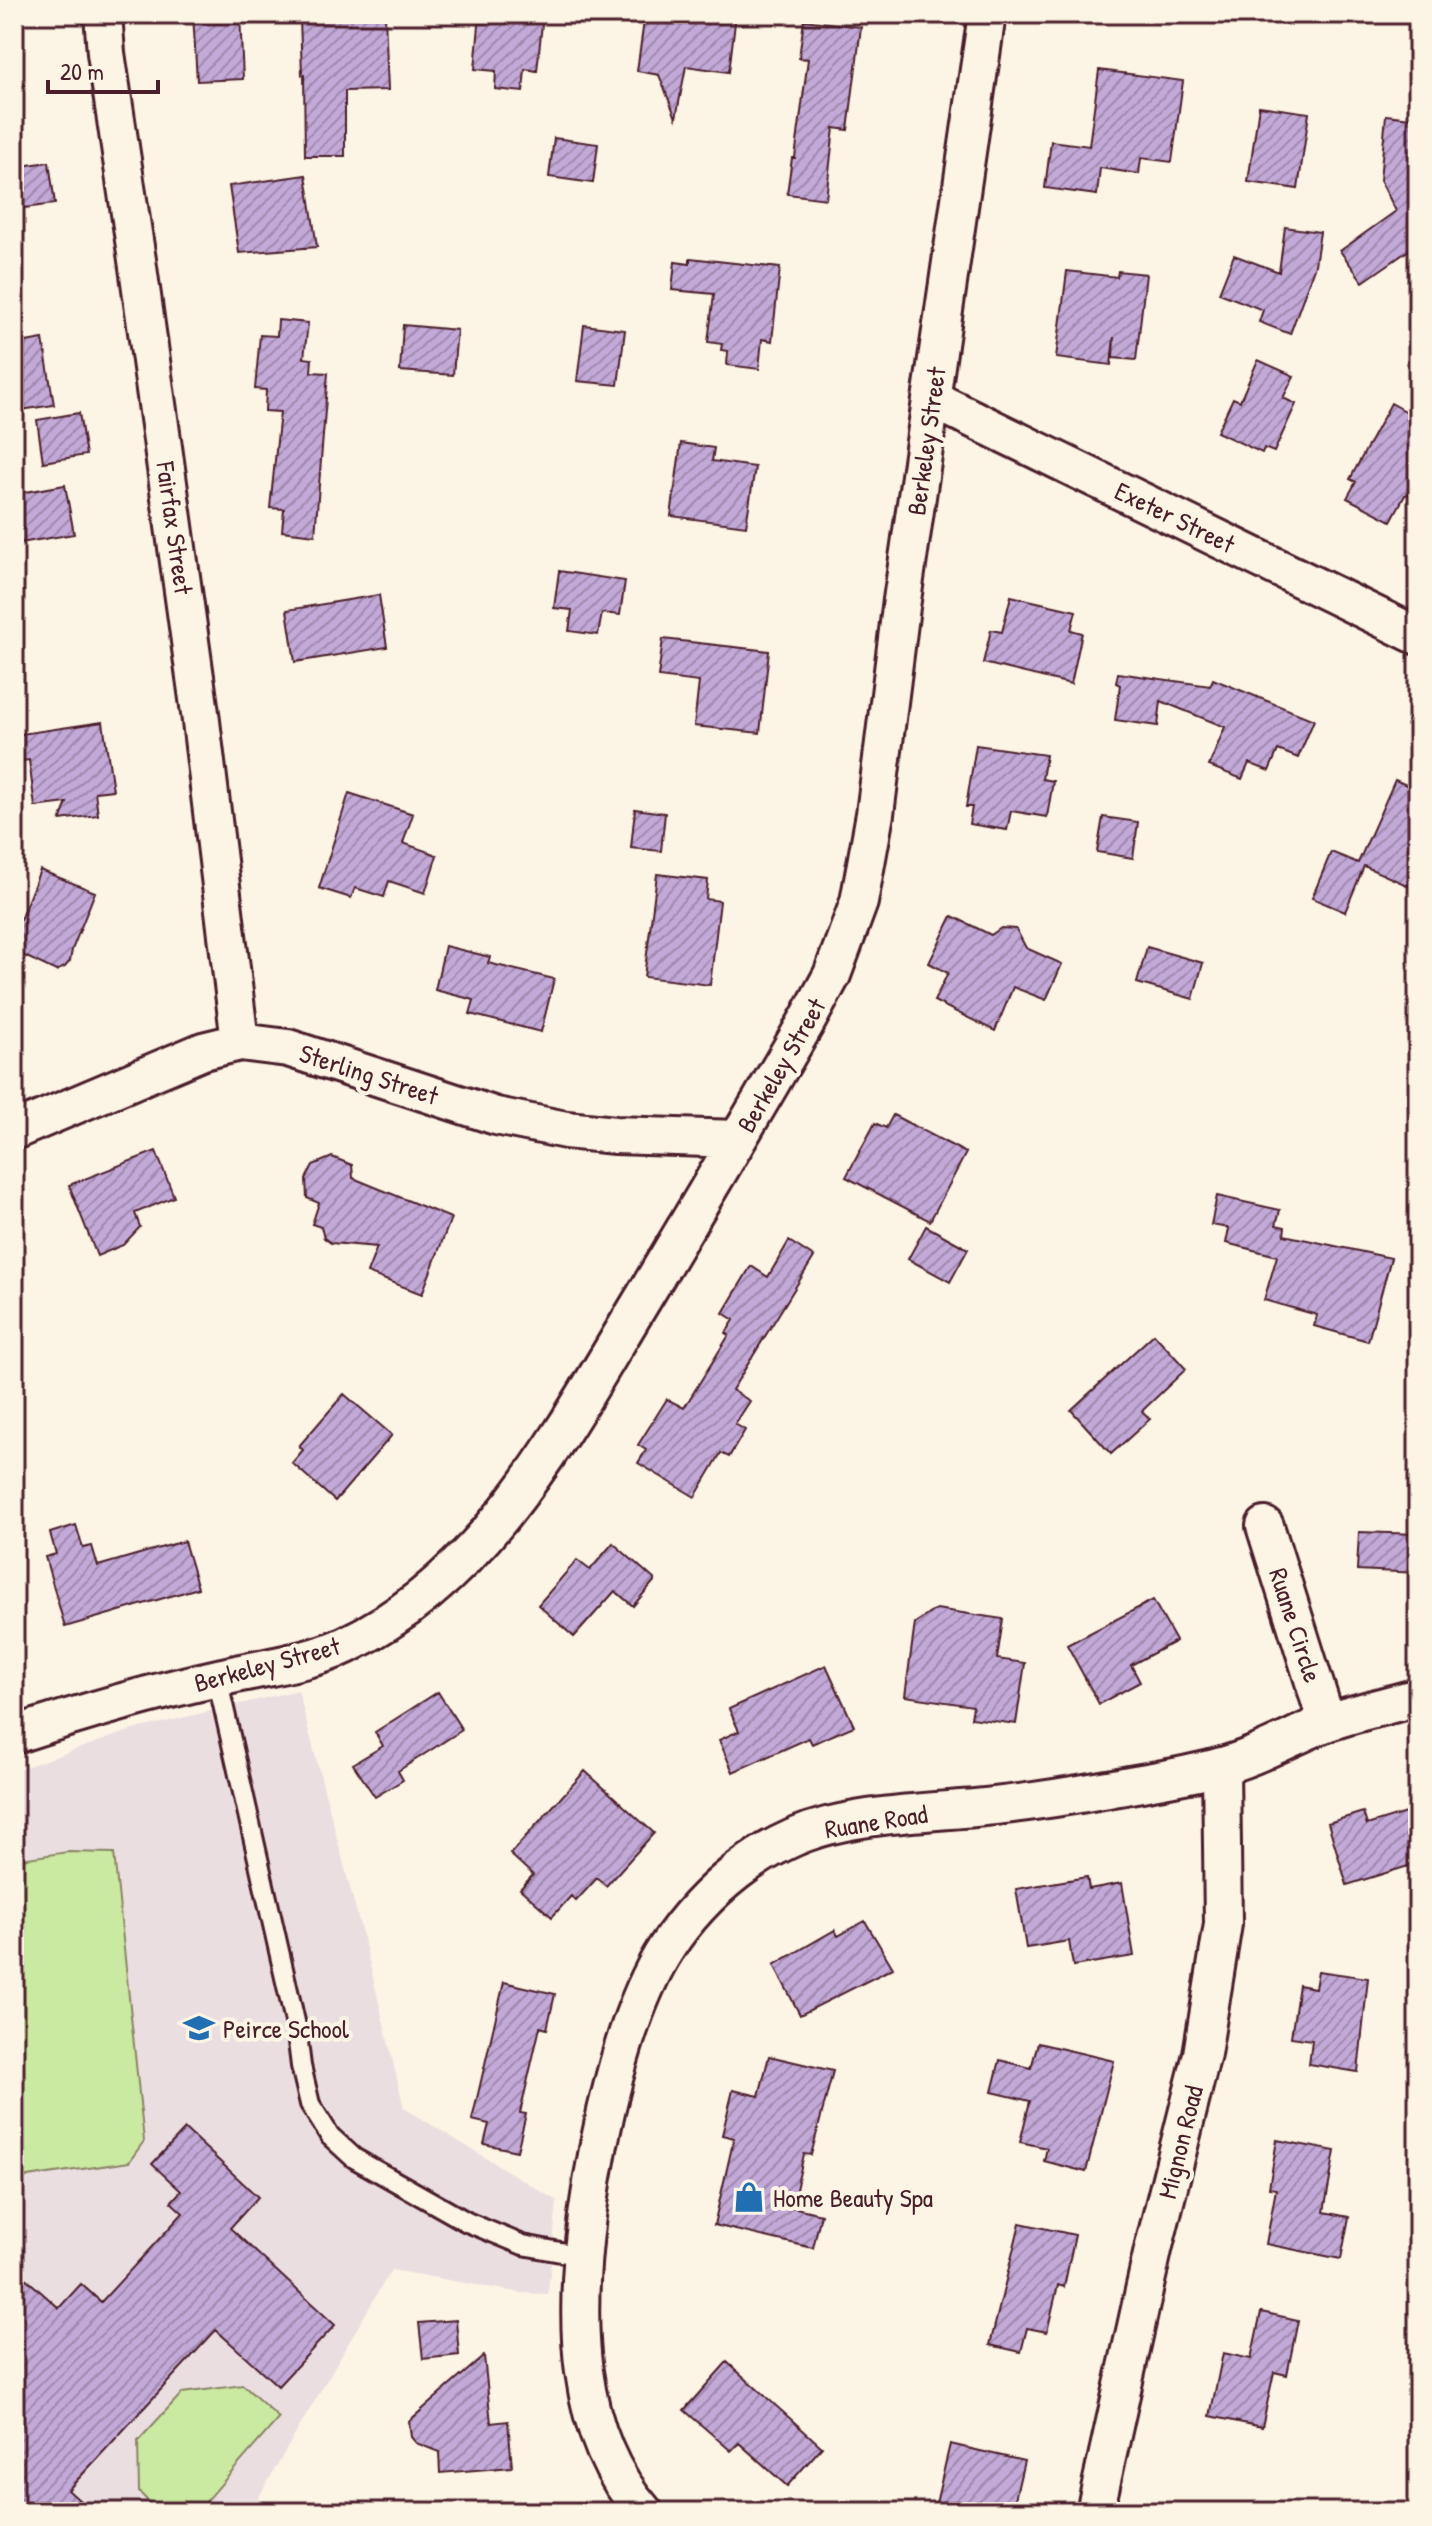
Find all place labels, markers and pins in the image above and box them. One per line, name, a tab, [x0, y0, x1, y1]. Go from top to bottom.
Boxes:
school or university icon: Peirce School	[182, 2011, 216, 2045]
place label: Peirce School	[223, 2011, 349, 2046]
shop icon: Home Beauty Spa	[732, 2180, 766, 2214]
place label: Home Beauty Spa	[773, 2180, 933, 2215]

